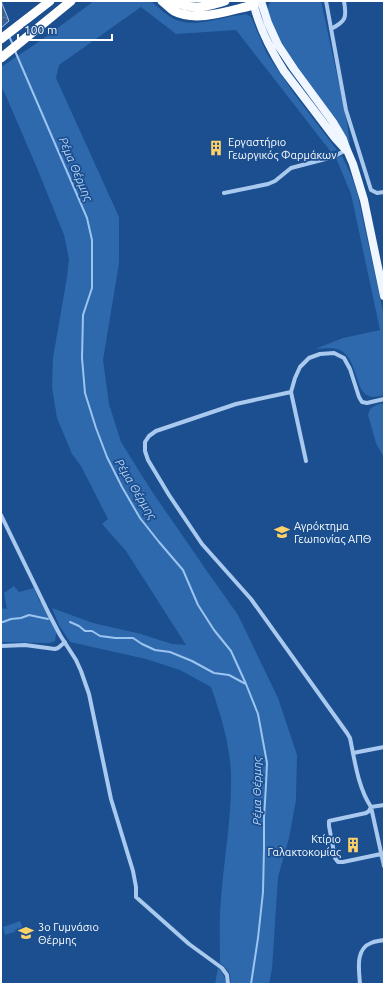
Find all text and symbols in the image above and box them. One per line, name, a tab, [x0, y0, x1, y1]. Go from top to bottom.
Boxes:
scale bar	[18, 16, 112, 42]
text: 100 m	[24, 23, 57, 36]
water label: Ρέμα Θέρμης	[56, 135, 96, 204]
place label: Εργαστήριο Γεωργικός Φαρμάκων	[228, 136, 337, 162]
building icon: Εργαστήριο Γεωργικός Φαρμάκων	[207, 139, 225, 157]
water label: Ρέμα Θέρμης	[112, 456, 160, 523]
place label: Αγρόκτημα Γεωπονίας ΑΠΘ	[294, 520, 371, 546]
school or university icon: Αγρόκτημα Γεωπονίας ΑΠΘ	[273, 523, 291, 541]
water label: Ρέμα Θέρμης	[250, 756, 264, 825]
place label: Κτίριο Γαλακτοκομίας	[268, 833, 341, 859]
building icon: Κτίριο Γαλακτοκομίας	[344, 836, 362, 854]
place label: 3ο Γυμνάσιο Θέρμης	[38, 921, 99, 947]
school or university icon: 3ο Γυμνάσιο Θέρμης	[17, 924, 35, 942]

